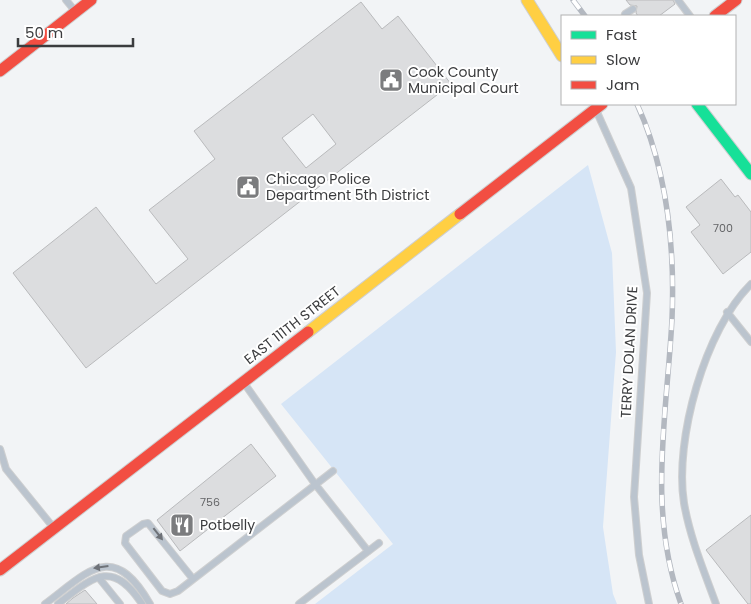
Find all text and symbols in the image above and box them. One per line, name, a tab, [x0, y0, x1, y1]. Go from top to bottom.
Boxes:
scale bar	[18, 15, 132, 47]
legend	[561, 15, 736, 105]
text: 50 m	[25, 22, 63, 43]
text: Fast	[606, 24, 637, 45]
text: Slow	[606, 49, 641, 70]
place label: Cook County Municipal Court	[408, 62, 519, 98]
public building icon: Cook County Municipal Court	[378, 67, 404, 93]
text: Jam	[606, 74, 640, 95]
place label: Chicago Police Department 5th District	[266, 169, 429, 205]
public building icon: Chicago Police Department 5th District	[235, 174, 261, 200]
house number: 700	[713, 220, 733, 236]
street label: EAST 111TH STREET	[240, 281, 345, 369]
street label: TERRY DOLAN DRIVE	[616, 285, 642, 419]
house number: 756	[200, 494, 220, 510]
restaurant icon: Potbelly	[169, 512, 195, 538]
place label: Potbelly	[200, 515, 255, 535]
one-way arrow	[153, 527, 164, 540]
one-way arrow	[93, 564, 109, 572]

